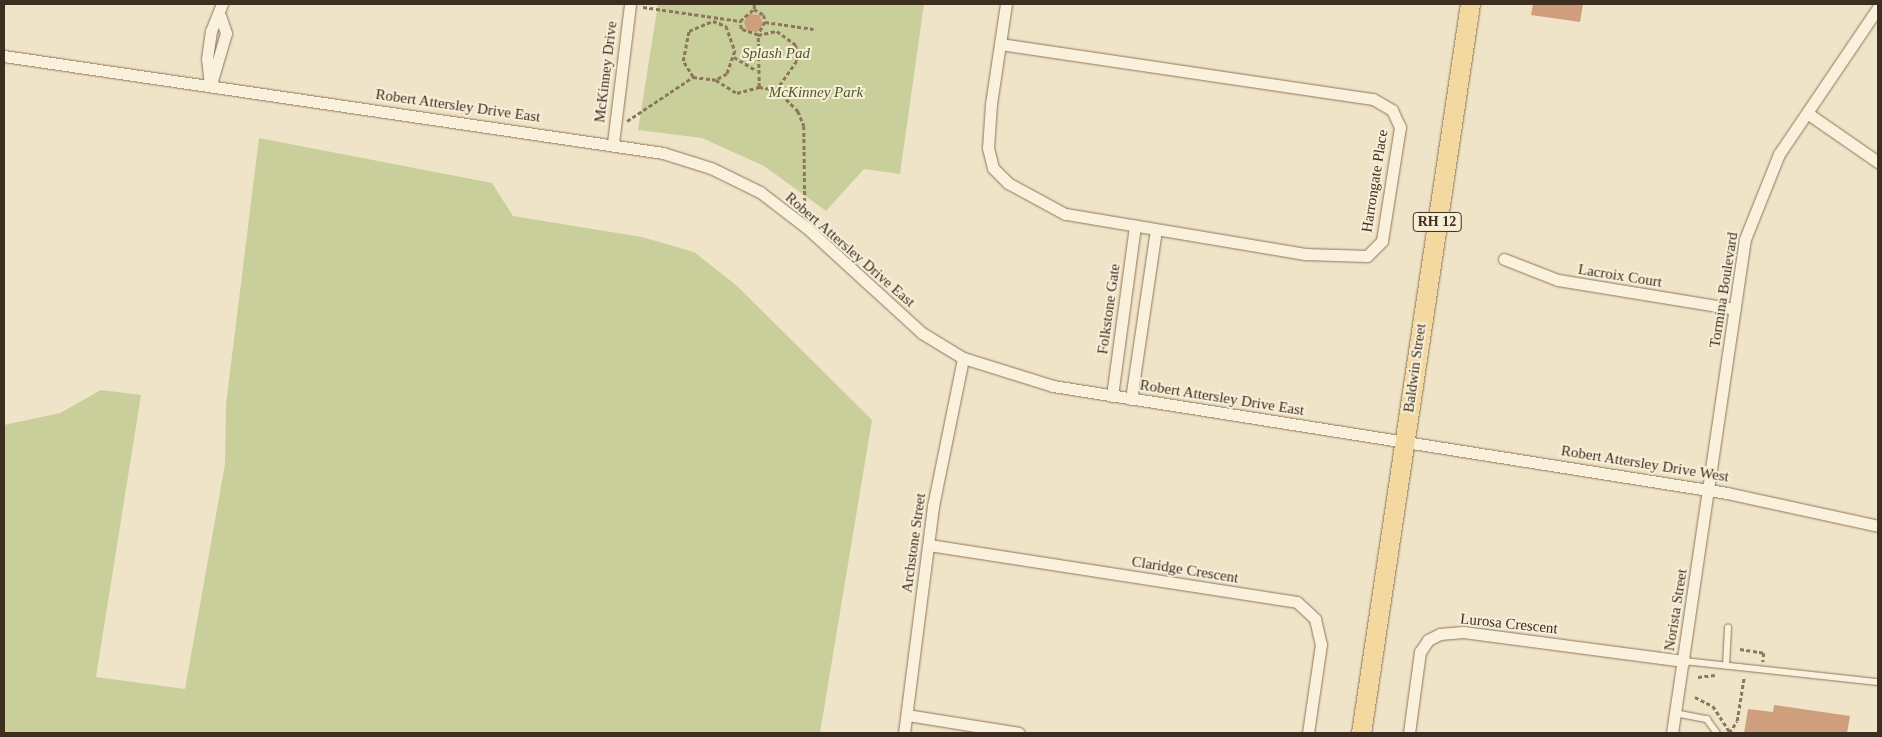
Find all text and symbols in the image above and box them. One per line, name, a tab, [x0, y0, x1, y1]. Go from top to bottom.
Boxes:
street label: McKinney Drive	[591, 20, 621, 124]
park label: Splash Pad	[742, 45, 810, 63]
park label: McKinney Park	[769, 84, 863, 102]
street label: Robert Attersley Drive East	[374, 85, 542, 127]
street label: Harrongate Place	[1358, 128, 1392, 234]
street label: Robert Attersley Drive East	[781, 188, 919, 312]
road number: RH 12	[1412, 210, 1462, 233]
street label: Tormina Boulevard	[1706, 231, 1742, 349]
street label: Lacroix Court	[1577, 260, 1663, 292]
street label: Folkstone Gate	[1094, 263, 1124, 355]
street label: Baldwin Street	[1400, 322, 1430, 414]
street label: Robert Attersley Drive East	[1138, 376, 1306, 420]
street label: Robert Attersley Drive West	[1559, 442, 1731, 486]
street label: Archstone Street	[898, 492, 930, 594]
street label: Claridge Crescent	[1130, 553, 1240, 587]
street label: Norista Street	[1661, 568, 1691, 652]
street label: Lurosa Crescent	[1459, 610, 1559, 638]

